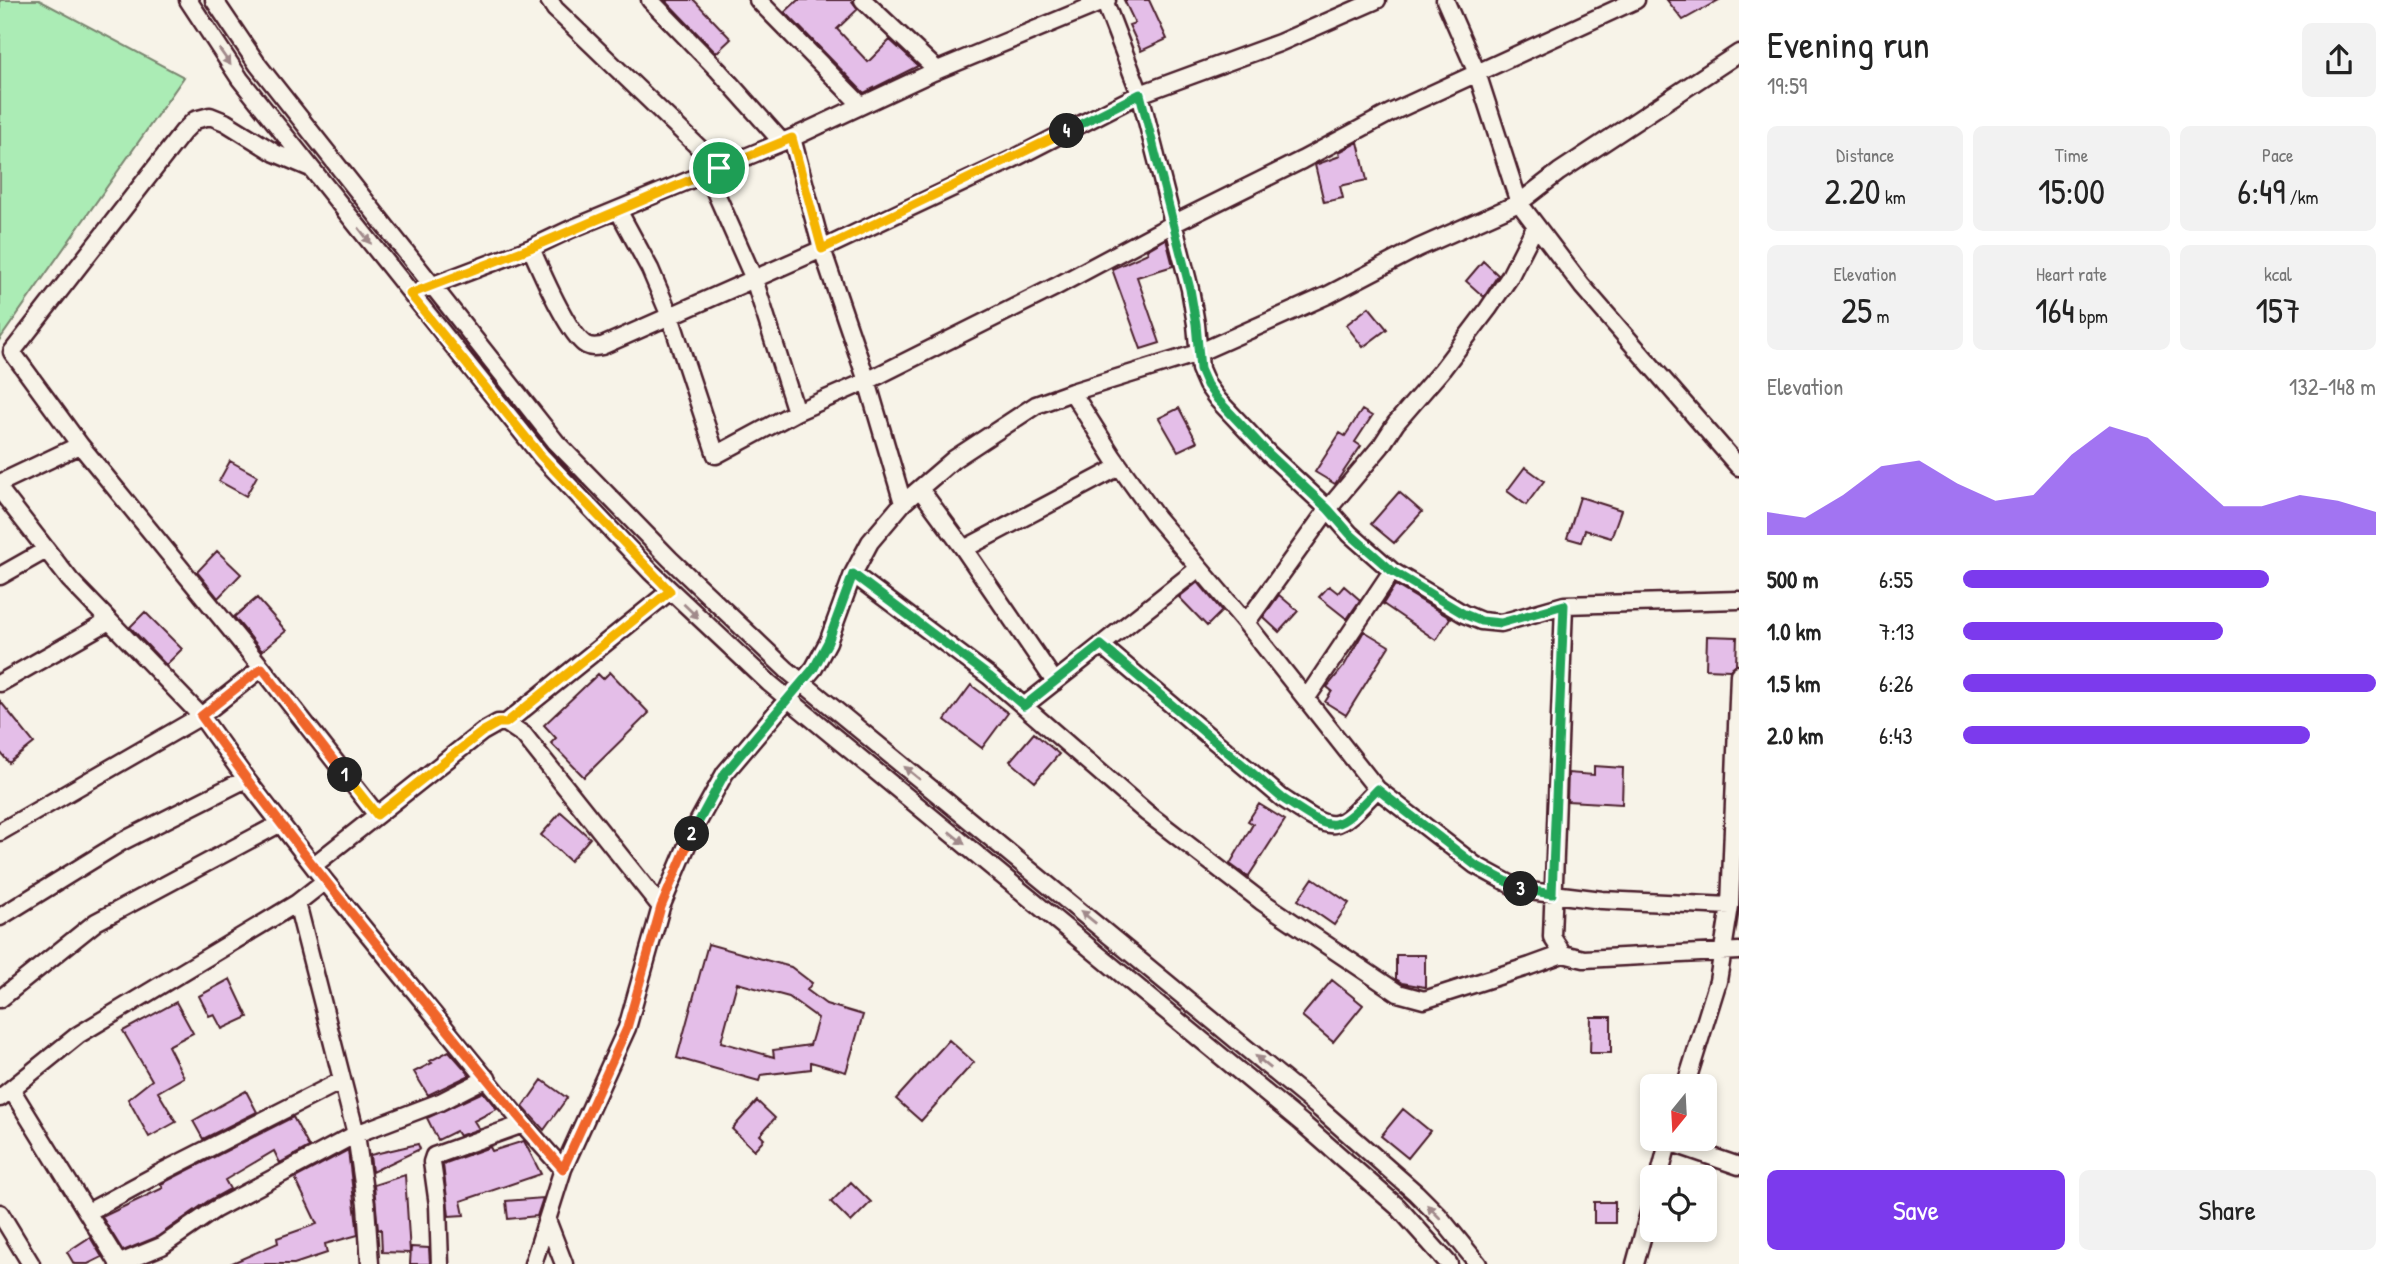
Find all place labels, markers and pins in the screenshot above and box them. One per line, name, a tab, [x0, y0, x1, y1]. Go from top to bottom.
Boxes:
pin: 4	[1050, 114, 1084, 148]
pin	[689, 138, 749, 198]
pin: 1	[328, 758, 362, 792]
pin: 2	[674, 816, 710, 852]
pin: 3	[1504, 872, 1538, 906]

